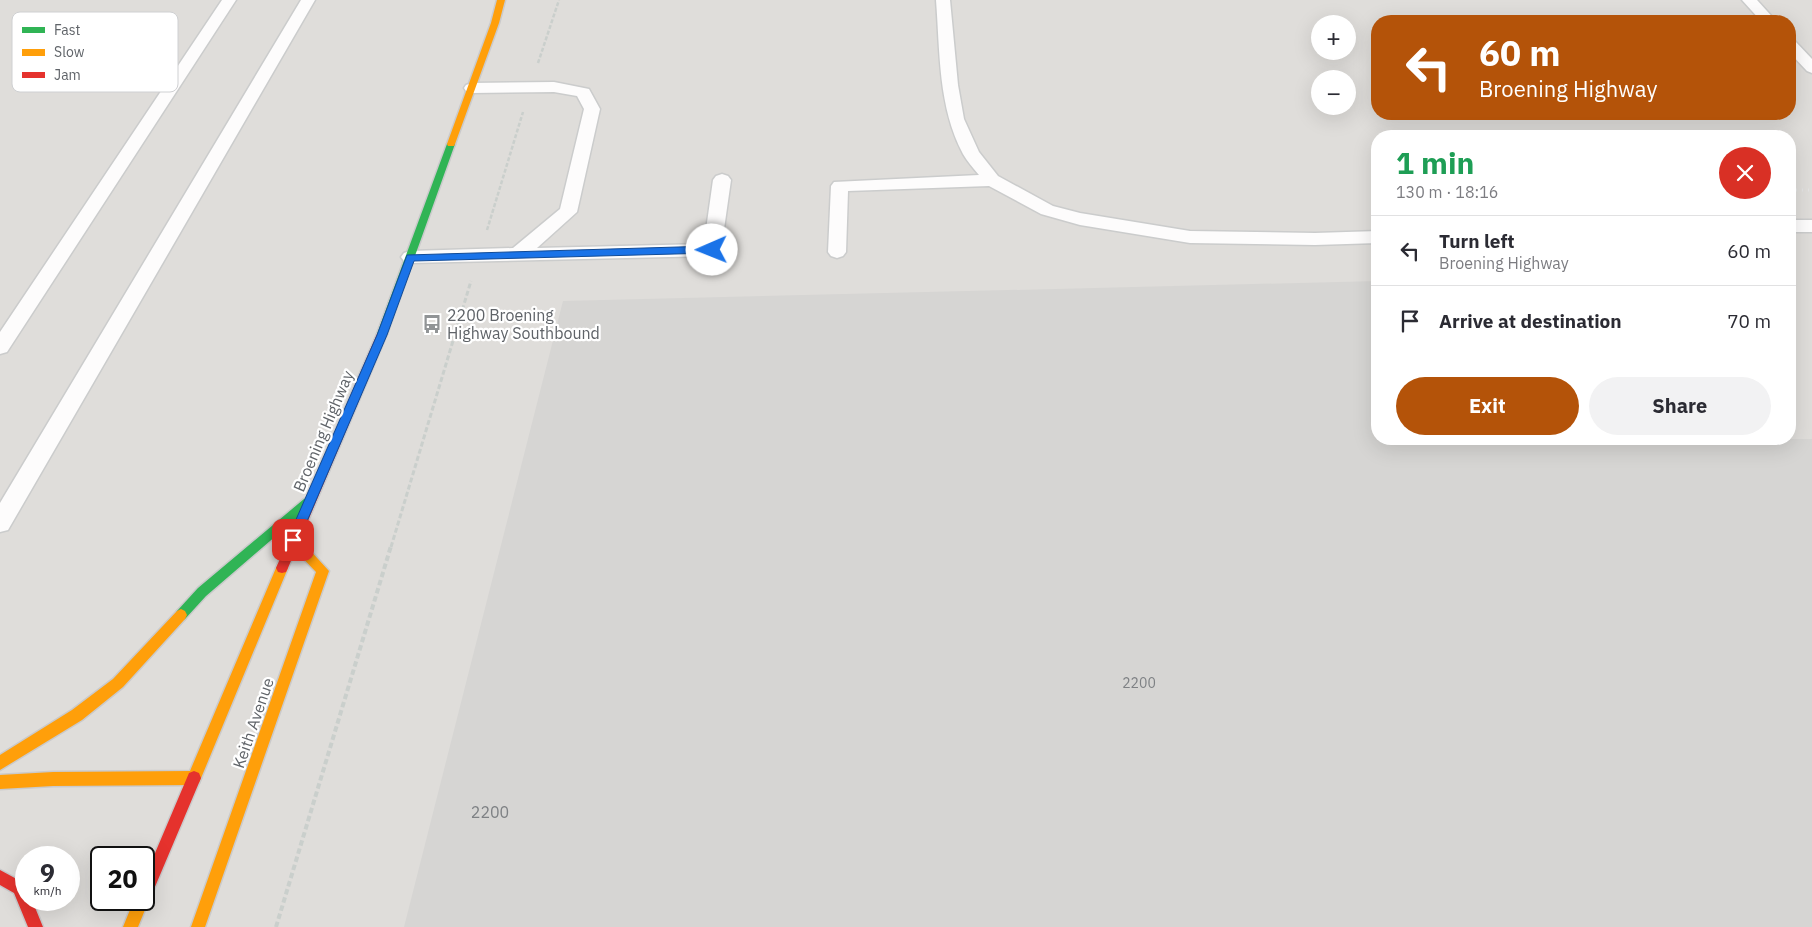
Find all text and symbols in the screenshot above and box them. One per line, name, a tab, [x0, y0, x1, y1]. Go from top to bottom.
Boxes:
legend	[12, 12, 178, 92]
map controls	[1311, 15, 1356, 115]
button: +	[1311, 15, 1356, 60]
text: Fast	[54, 21, 80, 39]
text: 60 m	[1479, 30, 1561, 76]
icon: left	[1396, 35, 1461, 100]
text: Slow	[54, 43, 85, 61]
text: Jam	[54, 66, 81, 84]
button: −	[1311, 70, 1356, 115]
text: Broening Highway	[1479, 74, 1657, 103]
text: 1 min	[1396, 143, 1474, 182]
button: close	[1719, 147, 1771, 199]
text: 130 m · 18:16	[1396, 182, 1498, 202]
position arrow	[685, 223, 737, 275]
text: Turn left	[1439, 229, 1515, 253]
icon: left	[1396, 237, 1424, 265]
text: 60 m	[1727, 239, 1771, 263]
text: Broening Highway	[1439, 253, 1569, 273]
place label: 2200 Broening Highway Southbound	[447, 305, 600, 343]
icon: arrive	[1396, 307, 1424, 335]
text: Arrive at destination	[1439, 309, 1622, 333]
text: 70 m	[1727, 309, 1771, 333]
bus stop icon: 2200 Broening Highway Southbound	[421, 313, 443, 335]
street label: Broening Highway	[288, 367, 358, 495]
button: Exit	[1396, 377, 1579, 435]
button: Share	[1589, 377, 1771, 435]
pin	[272, 519, 314, 561]
icon: arrive	[279, 526, 307, 554]
house number: 2200	[1122, 674, 1156, 692]
street label: Keith Avenue	[228, 675, 278, 771]
house number: 2200	[471, 802, 509, 822]
speed limit sign: 20	[90, 846, 155, 911]
text: 9	[40, 856, 55, 889]
text: km/h	[33, 883, 62, 898]

